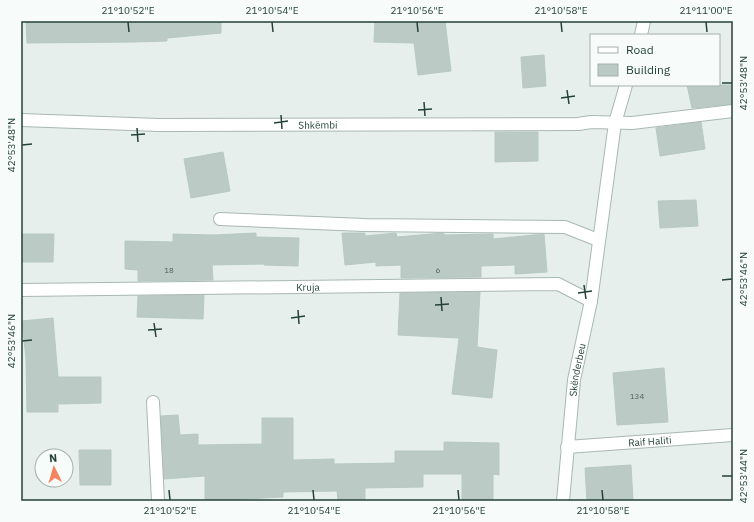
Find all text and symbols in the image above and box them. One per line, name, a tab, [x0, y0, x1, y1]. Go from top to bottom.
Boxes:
text: 21°10'52"E	[101, 4, 155, 17]
text: 21°10'54"E	[245, 4, 299, 17]
text: 21°10'56"E	[390, 4, 444, 17]
text: 21°10'58"E	[534, 4, 588, 17]
text: 21°11'00"E	[679, 4, 733, 17]
legend	[590, 34, 720, 86]
text: Road	[626, 42, 654, 57]
text: 42°53'48"N	[737, 56, 750, 110]
text: Building	[626, 62, 671, 77]
text: 42°53'48"N	[5, 118, 18, 172]
street label: Shkëmbi	[298, 119, 338, 132]
text: 42°53'46"N	[737, 252, 750, 306]
house number: 18	[164, 265, 174, 275]
house number: 6	[436, 265, 441, 275]
street label: Kruja	[296, 281, 320, 294]
text: 42°53'46"N	[5, 314, 18, 368]
street label: Skënderbeu	[567, 342, 589, 397]
house number: 134	[630, 391, 644, 401]
street label: Raif Haliti	[628, 433, 672, 450]
north arrow	[34, 448, 74, 488]
text: 42°53'44"N	[737, 449, 750, 503]
text: N	[49, 451, 58, 465]
text: 21°10'52"E	[143, 504, 197, 517]
text: 21°10'54"E	[287, 504, 341, 517]
text: 21°10'56"E	[432, 504, 486, 517]
text: 21°10'58"E	[576, 504, 630, 517]

